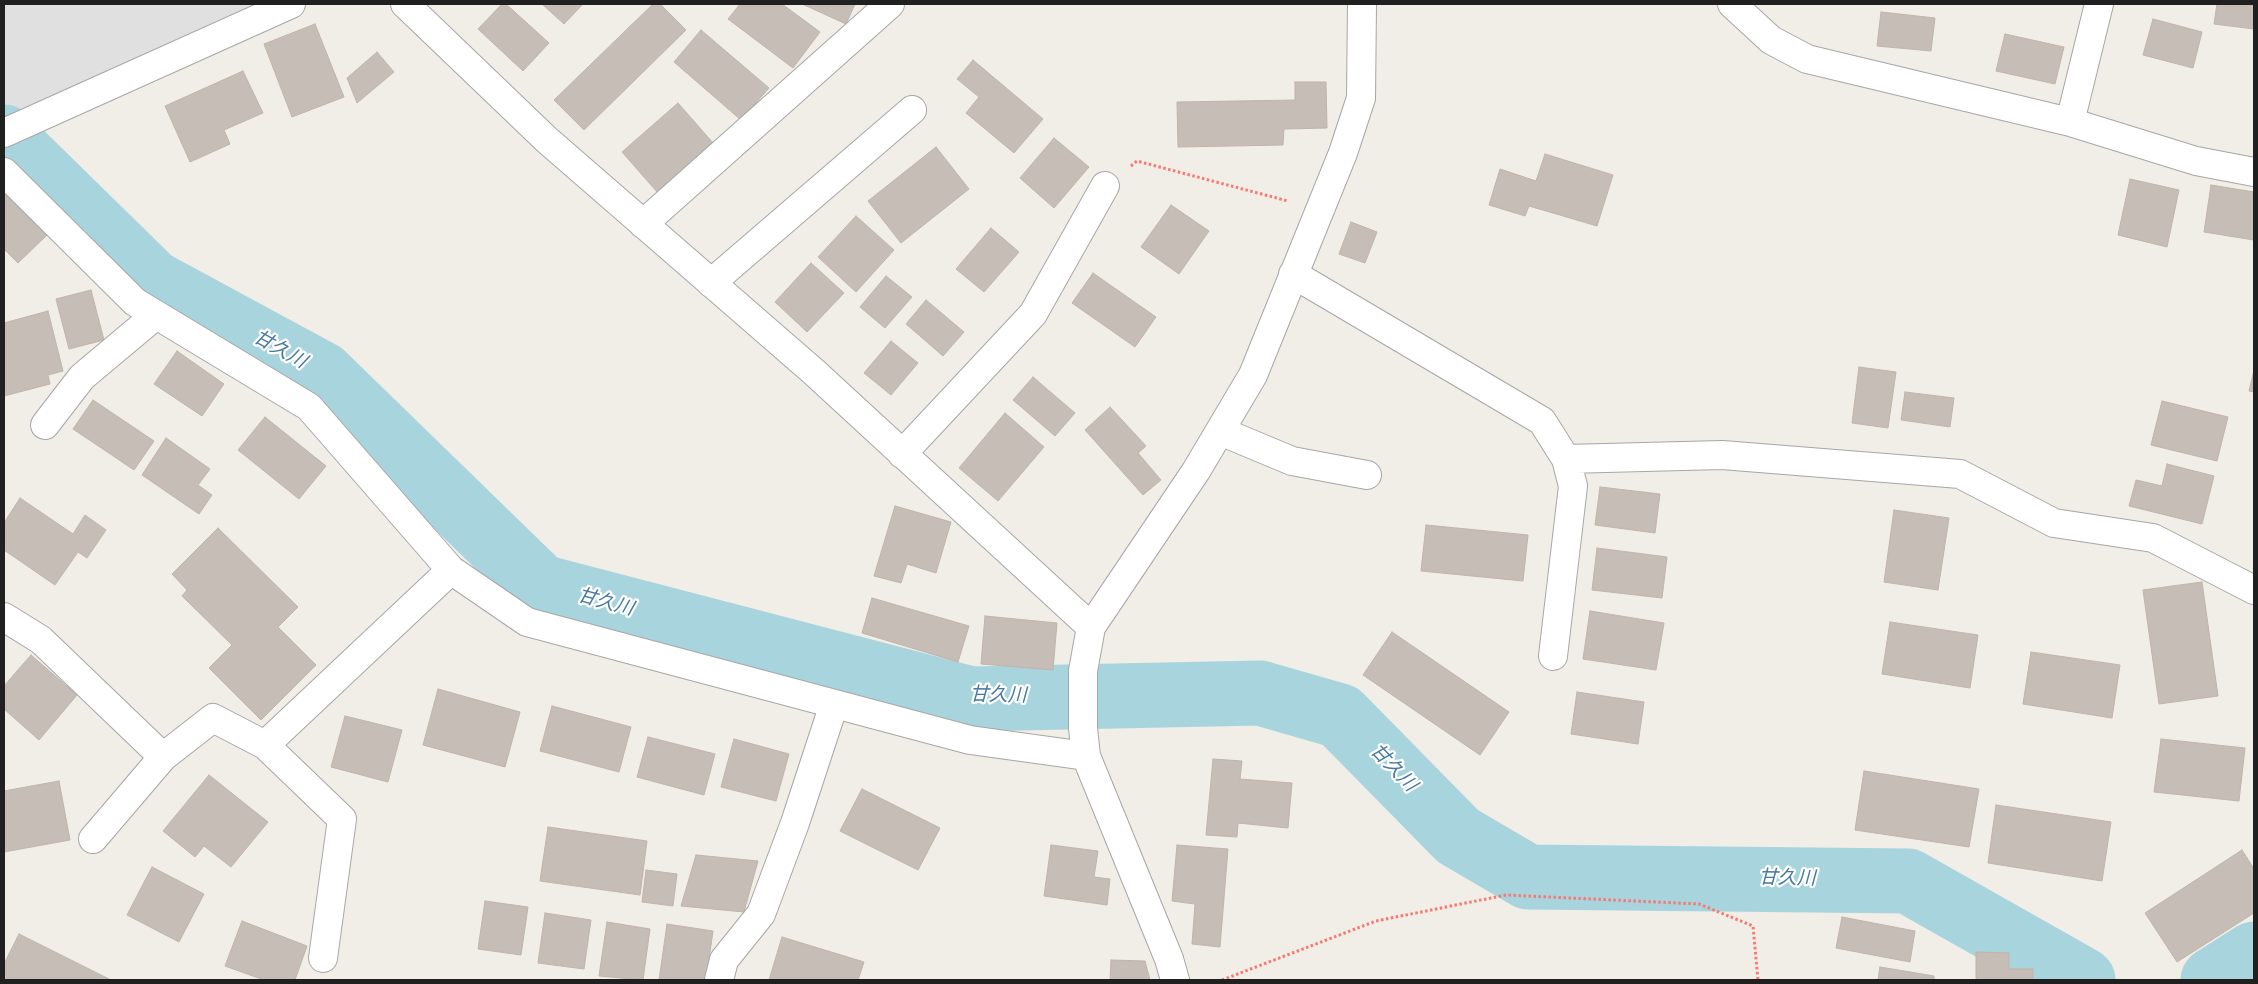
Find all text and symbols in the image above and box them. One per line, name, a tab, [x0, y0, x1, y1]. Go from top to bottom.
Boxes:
water label: 甘久川	[249, 327, 309, 375]
water label: 甘久川	[575, 586, 635, 622]
water label: 甘久川	[969, 685, 1027, 709]
water label: 甘久川	[1364, 741, 1420, 797]
water label: 甘久川	[1758, 868, 1816, 892]

